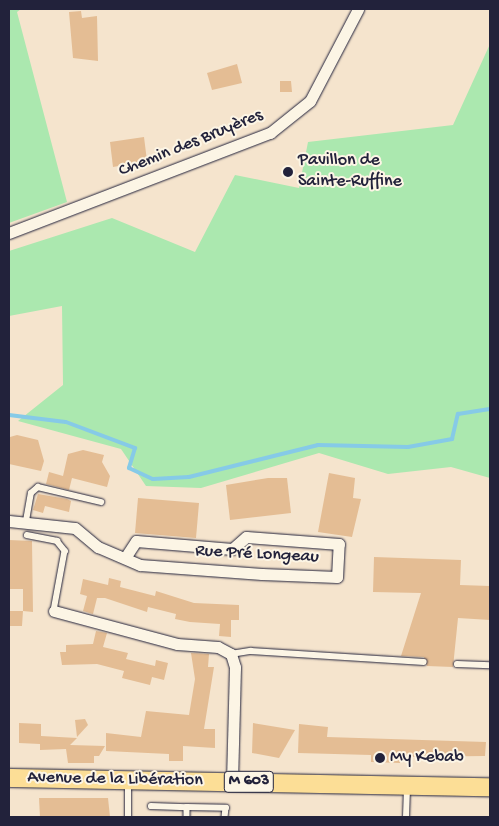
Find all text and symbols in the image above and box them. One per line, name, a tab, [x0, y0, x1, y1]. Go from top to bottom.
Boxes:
street label: Chemin des Bruyères	[116, 105, 266, 183]
place label: Pavillon de Sainte-Ruffine	[298, 151, 402, 193]
marker: Pavillon de Sainte-Ruffine	[282, 166, 294, 178]
street label: Rue Pré Longeau	[195, 541, 319, 569]
place label: My Kebab	[390, 747, 464, 769]
marker: My Kebab	[374, 752, 386, 764]
street label: Avenue de la Libération	[27, 768, 203, 792]
road number: M 603	[223, 769, 275, 796]

